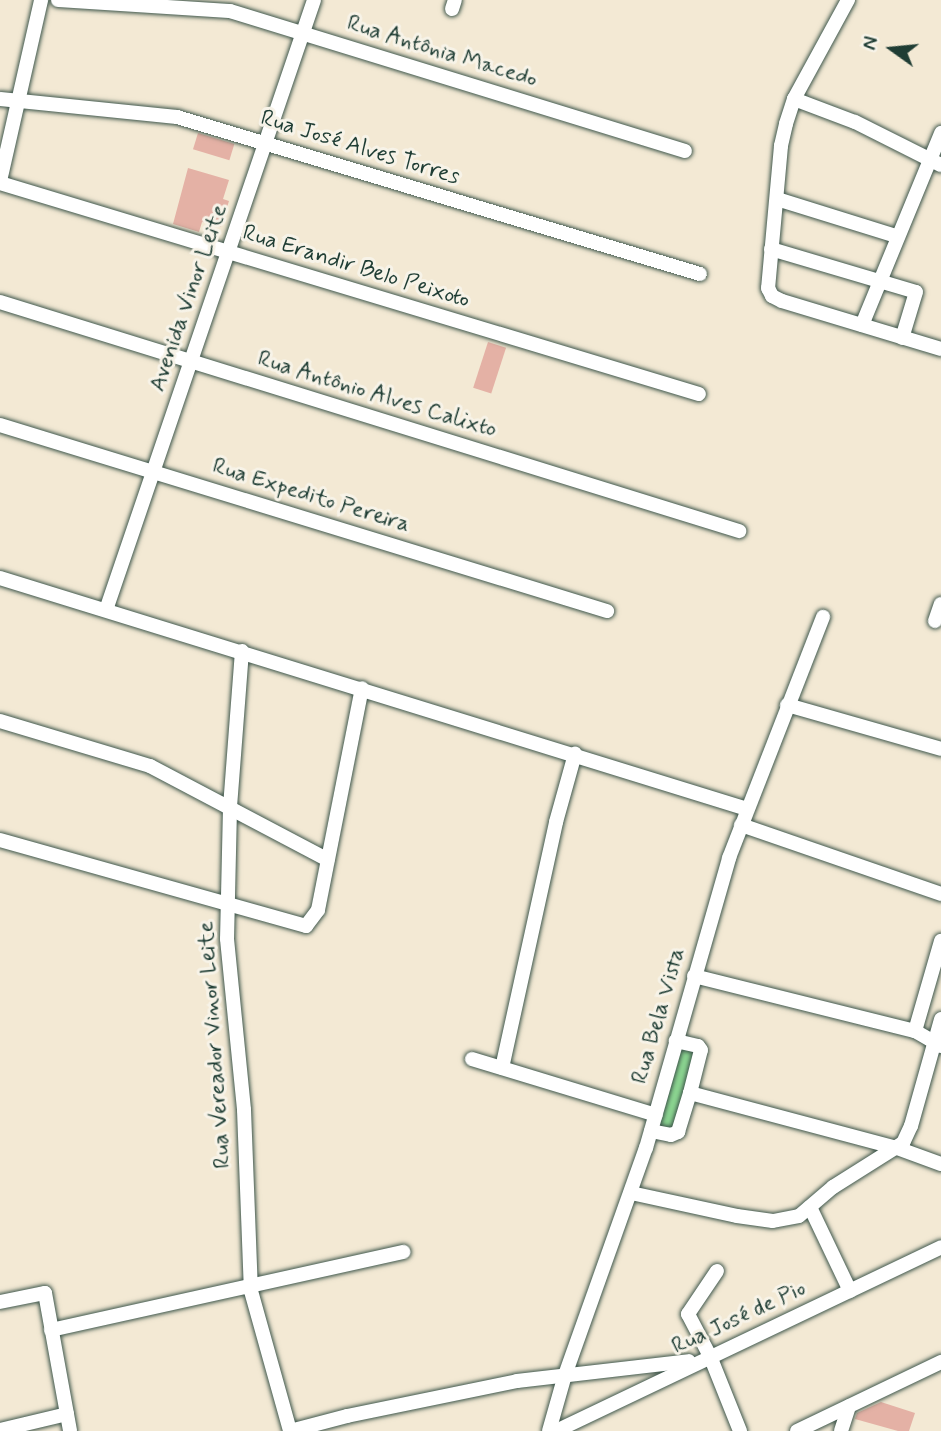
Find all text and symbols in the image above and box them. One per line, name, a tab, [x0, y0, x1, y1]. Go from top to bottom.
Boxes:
street label: Rua Antônia Macedo	[345, 10, 539, 94]
north arrow	[857, 14, 927, 84]
text: N	[858, 34, 885, 53]
street label: Rua José Alves Torres	[256, 104, 464, 192]
street label: Avenida Vinor Leite	[144, 201, 234, 395]
street label: Rua Erandir Belo Peixoto	[239, 219, 473, 315]
street label: Rua Antônio Alves Calixto	[254, 345, 500, 445]
street label: Rua Expedito Pereira	[209, 453, 413, 539]
street label: Rua Vereador Vinor Leite	[192, 919, 238, 1171]
street label: Rua Bela Vista	[627, 946, 691, 1086]
street label: Rua José de Pio	[667, 1275, 811, 1361]

